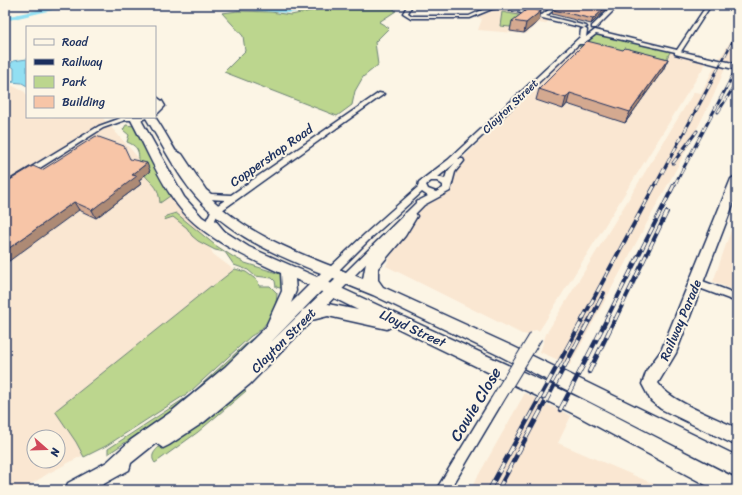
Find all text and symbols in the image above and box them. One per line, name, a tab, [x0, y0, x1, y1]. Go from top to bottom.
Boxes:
legend	[26, 26, 156, 118]
text: Road	[62, 31, 89, 53]
text: Railway	[62, 51, 103, 73]
text: Park	[62, 71, 87, 93]
street label: Clayton Street	[478, 74, 543, 138]
text: Building	[62, 91, 105, 113]
street label: Coppershop Road	[225, 117, 319, 193]
street label: Railway Parade	[653, 276, 708, 365]
street label: Clayton Street	[245, 302, 322, 379]
street label: Lloyd Street	[376, 303, 451, 354]
street label: Cowie Close	[442, 361, 509, 447]
north arrow	[26, 429, 66, 469]
text: N	[45, 444, 66, 459]

